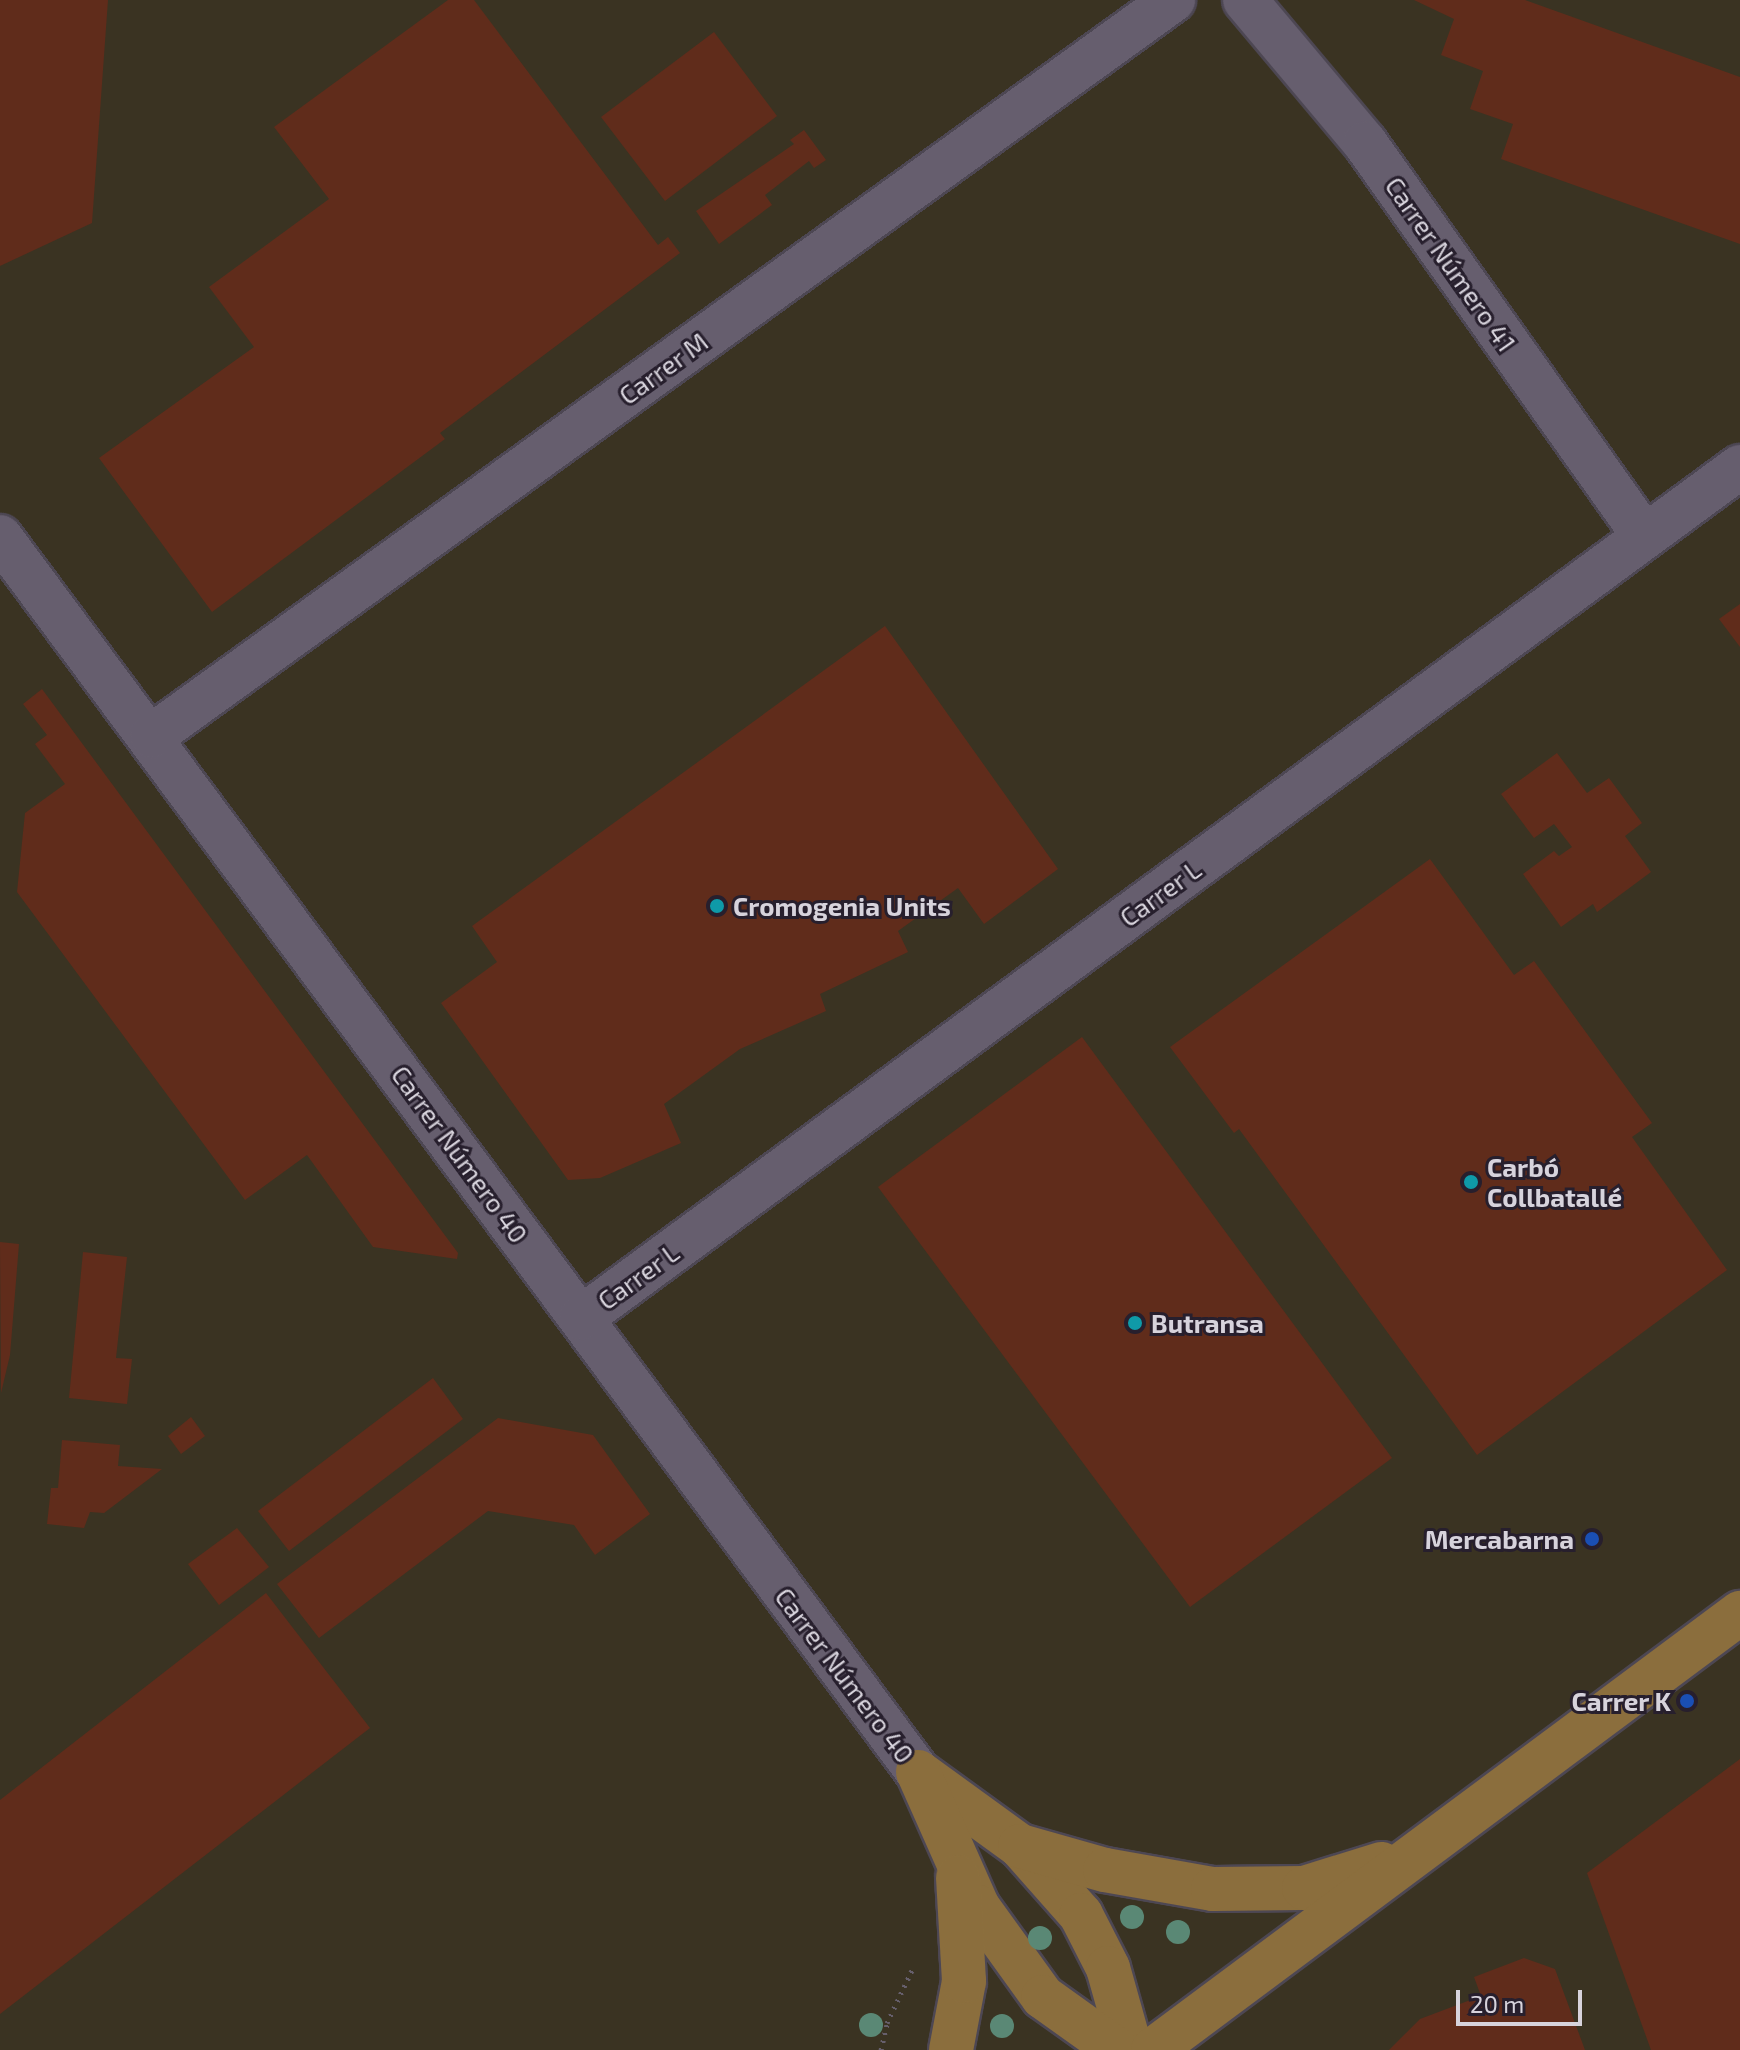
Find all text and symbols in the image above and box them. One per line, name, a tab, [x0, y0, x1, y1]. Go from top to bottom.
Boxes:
street label: Carrer Número 41	[1379, 170, 1523, 358]
street label: Carrer M	[612, 325, 714, 411]
street label: Carrer L	[1113, 853, 1207, 933]
place label: Cromogenia Units	[733, 890, 951, 922]
marker: Cromogenia Units	[708, 897, 726, 915]
street label: Carrer Número 40	[385, 1059, 535, 1249]
place label: Carbó Collbatallé	[1487, 1151, 1622, 1212]
marker: Carbó Collbatallé	[1462, 1173, 1480, 1191]
street label: Carrer L	[591, 1236, 685, 1316]
place label: Butransa	[1151, 1307, 1264, 1339]
marker: Butransa	[1126, 1314, 1144, 1332]
place label: Mercabarna	[1425, 1523, 1574, 1555]
marker: Mercabarna	[1581, 1528, 1603, 1550]
street label: Carrer Número 40	[769, 1581, 921, 1769]
place label: Carrer K	[1571, 1685, 1671, 1717]
marker: Carrer K	[1678, 1692, 1696, 1710]
scale bar	[1460, 1974, 1586, 2024]
text: 20 m	[1470, 1989, 1524, 2018]

